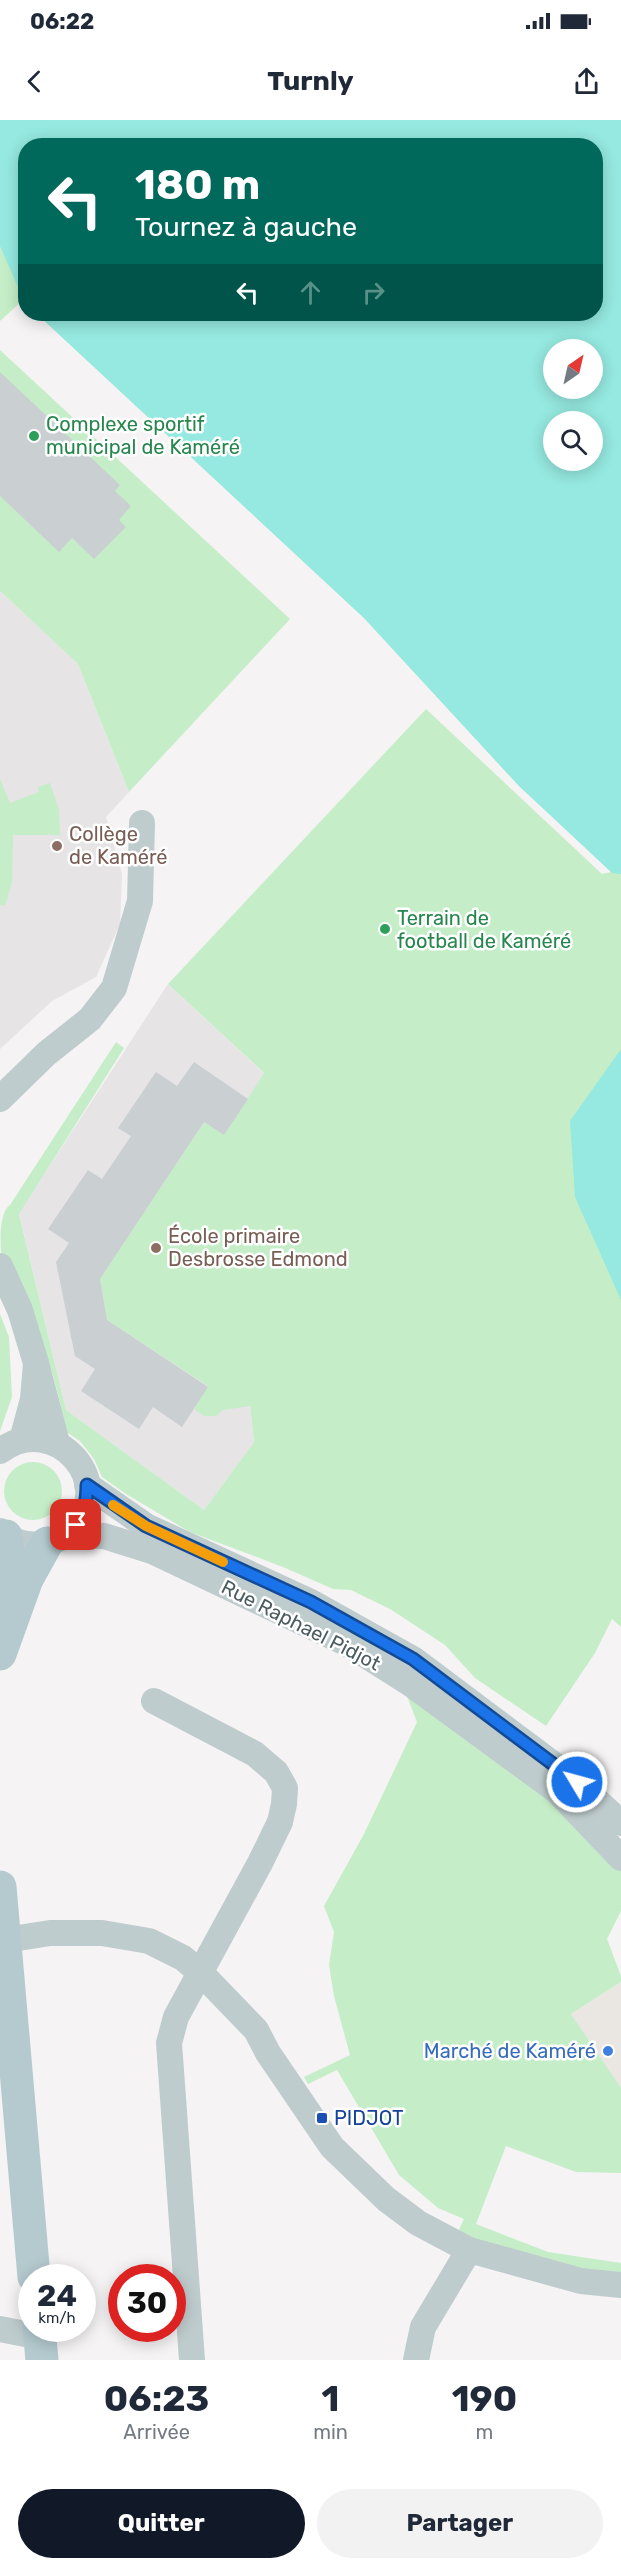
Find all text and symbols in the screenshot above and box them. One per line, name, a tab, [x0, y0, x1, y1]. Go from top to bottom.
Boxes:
text: 06:22	[30, 8, 94, 35]
icon: back	[18, 65, 51, 98]
text: Turnly	[267, 65, 354, 97]
icon: share	[570, 65, 603, 98]
text: 180 m	[135, 160, 260, 210]
icon: left	[36, 162, 114, 240]
text: Tournez à gauche	[135, 211, 357, 243]
icon: left	[231, 276, 264, 309]
icon: ahead	[294, 276, 327, 309]
icon: right	[357, 276, 390, 309]
north arrow	[543, 339, 603, 399]
map controls	[543, 339, 603, 471]
button: search	[543, 411, 603, 471]
place label: Complexe sportif municipal de Kaméré	[46, 412, 240, 459]
marker: Complexe sportif municipal de Kaméré	[27, 429, 41, 443]
place label: Collège de Kaméré	[69, 822, 168, 869]
marker: Collège de Kaméré	[50, 839, 64, 853]
place label: Terrain de football de Kaméré	[397, 906, 571, 953]
marker: Terrain de football de Kaméré	[378, 922, 392, 936]
place label: École primaire Desbrosse Edmond	[168, 1224, 348, 1271]
marker: École primaire Desbrosse Edmond	[149, 1241, 163, 1255]
pin	[50, 1499, 101, 1550]
icon: arrive	[59, 1508, 92, 1541]
street label: Rue Raphael Pidjot	[217, 1575, 385, 1676]
position arrow	[545, 1750, 609, 1814]
place label: Marché de Kaméré	[424, 2039, 596, 2063]
marker: Marché de Kaméré	[601, 2044, 615, 2058]
place label: PIDJOT	[334, 2106, 404, 2130]
marker: PIDJOT	[315, 2111, 329, 2125]
speed limit sign: 30	[108, 2264, 186, 2342]
text: 24	[37, 2278, 77, 2314]
text: km/h	[38, 2309, 76, 2327]
text: 06:23	[104, 2377, 209, 2420]
text: 1	[322, 2377, 339, 2420]
text: 190	[452, 2377, 517, 2420]
text: Arrivée	[123, 2420, 190, 2444]
text: min	[313, 2420, 348, 2444]
text: m	[476, 2420, 493, 2444]
button: Quitter	[18, 2489, 305, 2558]
button: Partager	[317, 2489, 603, 2558]

